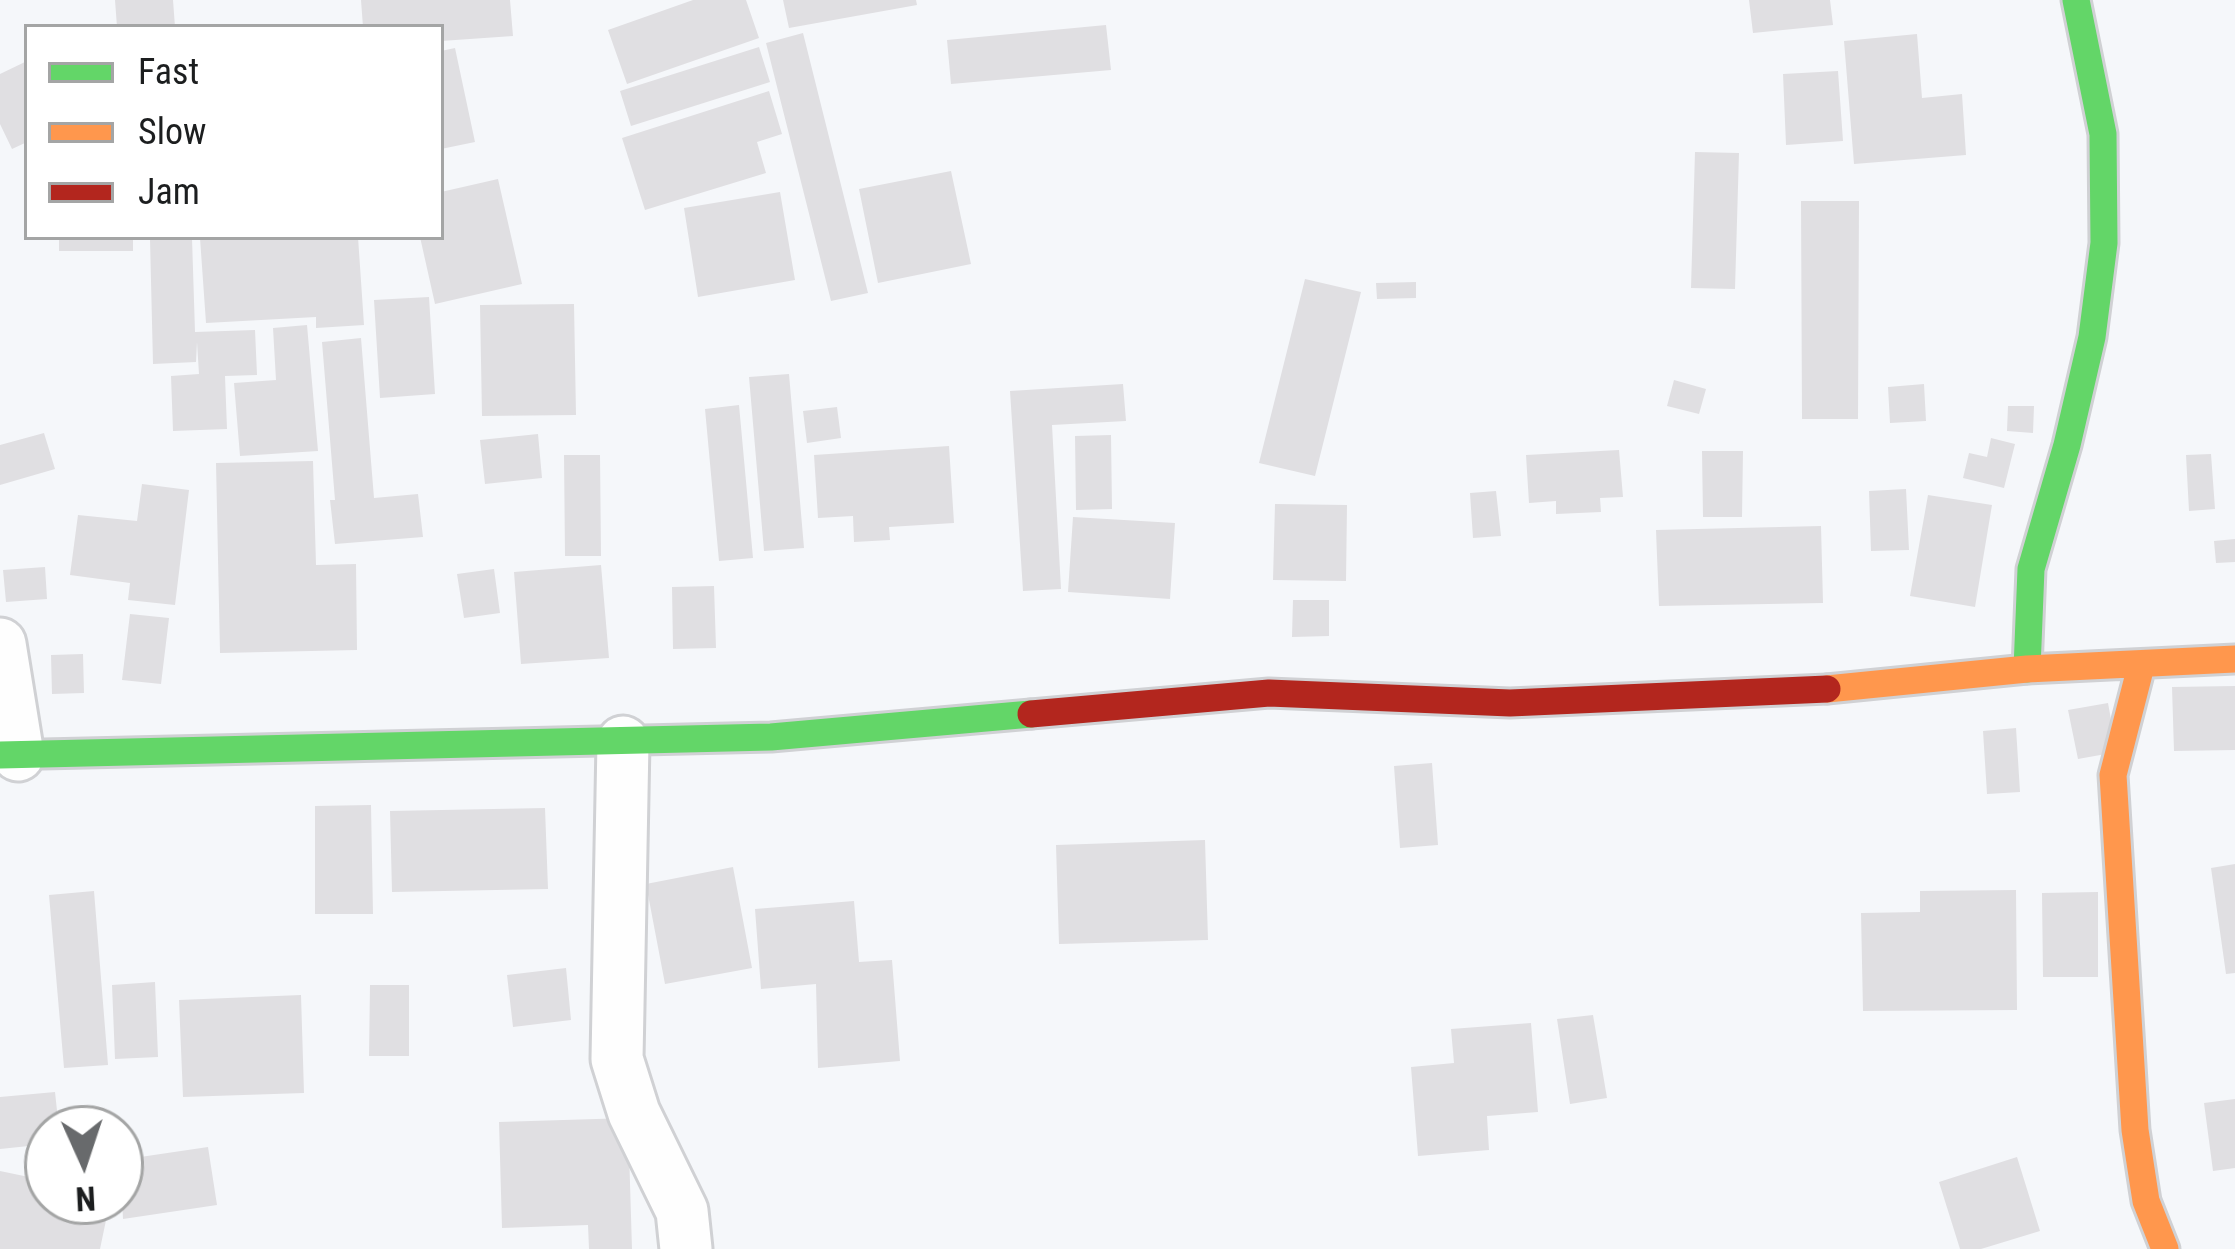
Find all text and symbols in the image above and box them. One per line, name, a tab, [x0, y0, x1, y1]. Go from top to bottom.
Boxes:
legend	[24, 24, 444, 240]
text: Fast	[138, 51, 199, 93]
text: Slow	[138, 111, 206, 153]
text: Jam	[138, 171, 200, 213]
north arrow	[24, 1105, 144, 1225]
text: N	[75, 1178, 97, 1218]

